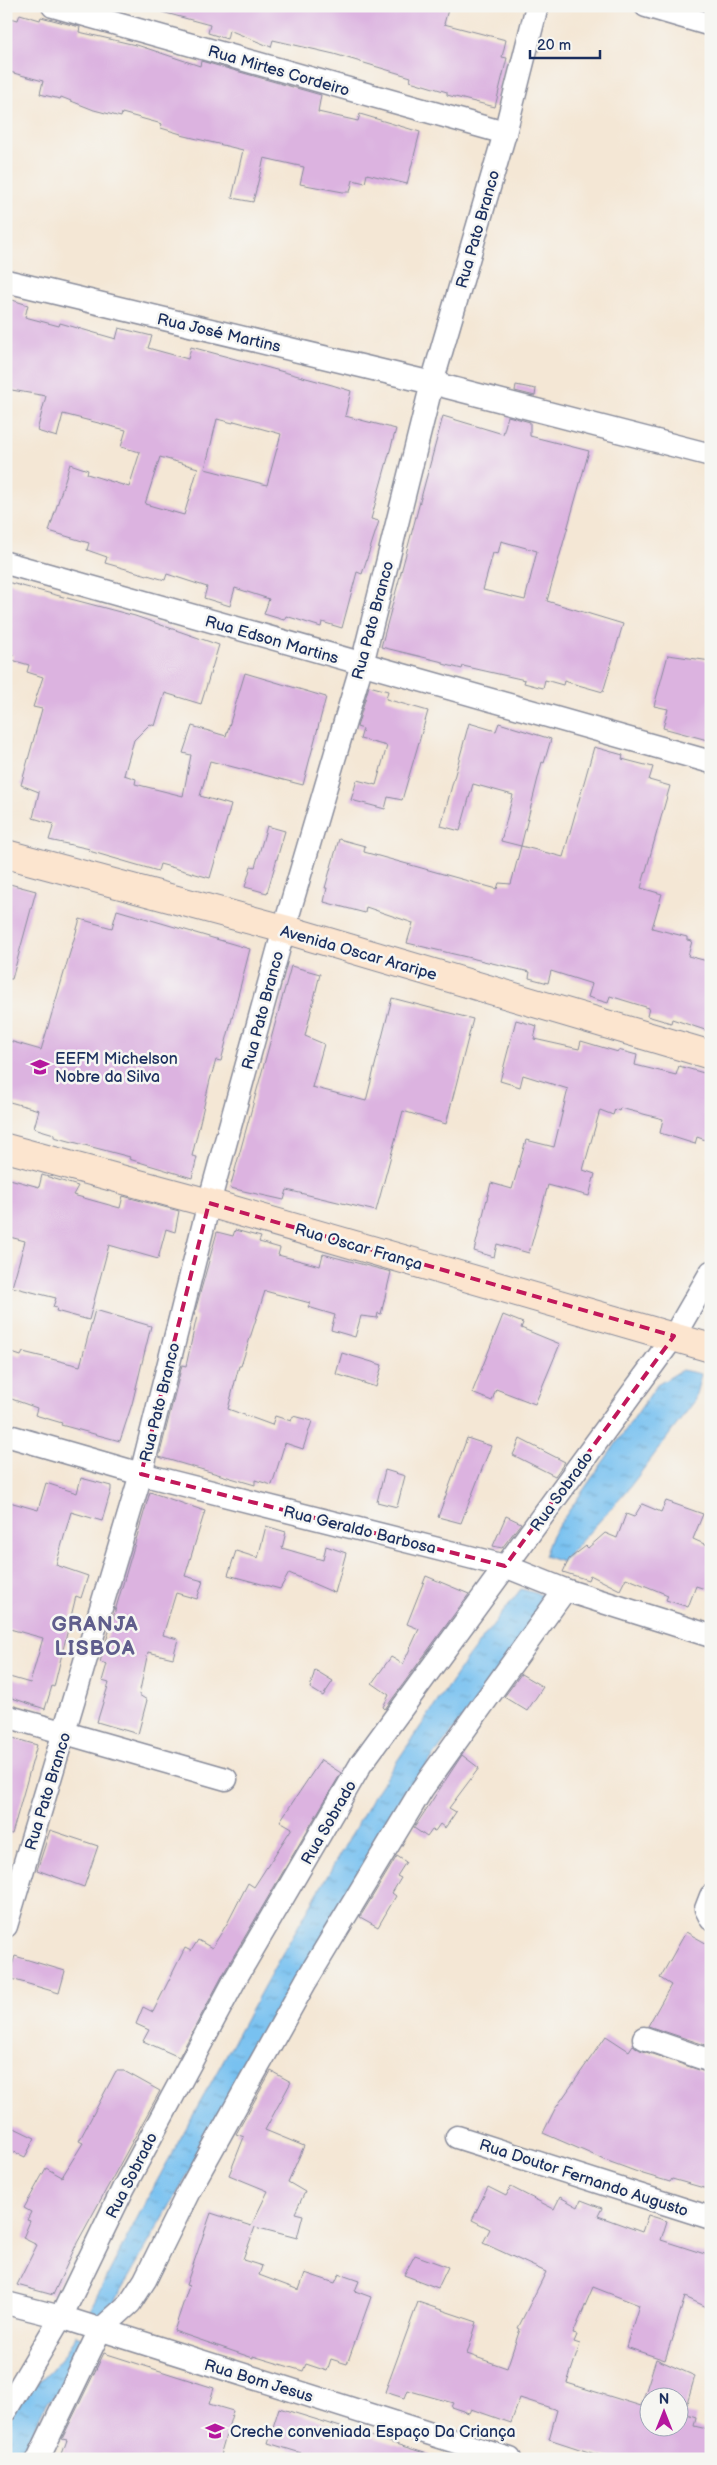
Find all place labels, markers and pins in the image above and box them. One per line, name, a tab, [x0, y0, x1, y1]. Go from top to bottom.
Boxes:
place label: EEFM Michelson Nobre da Silva	[55, 1050, 178, 1087]
school or university icon: EEFM Michelson Nobre da Silva	[29, 1056, 51, 1078]
school or university icon: Creche conveniada Espaço Da Criança	[204, 2420, 226, 2442]
place label: Creche conveniada Espaço Da Criança	[230, 2423, 516, 2442]

